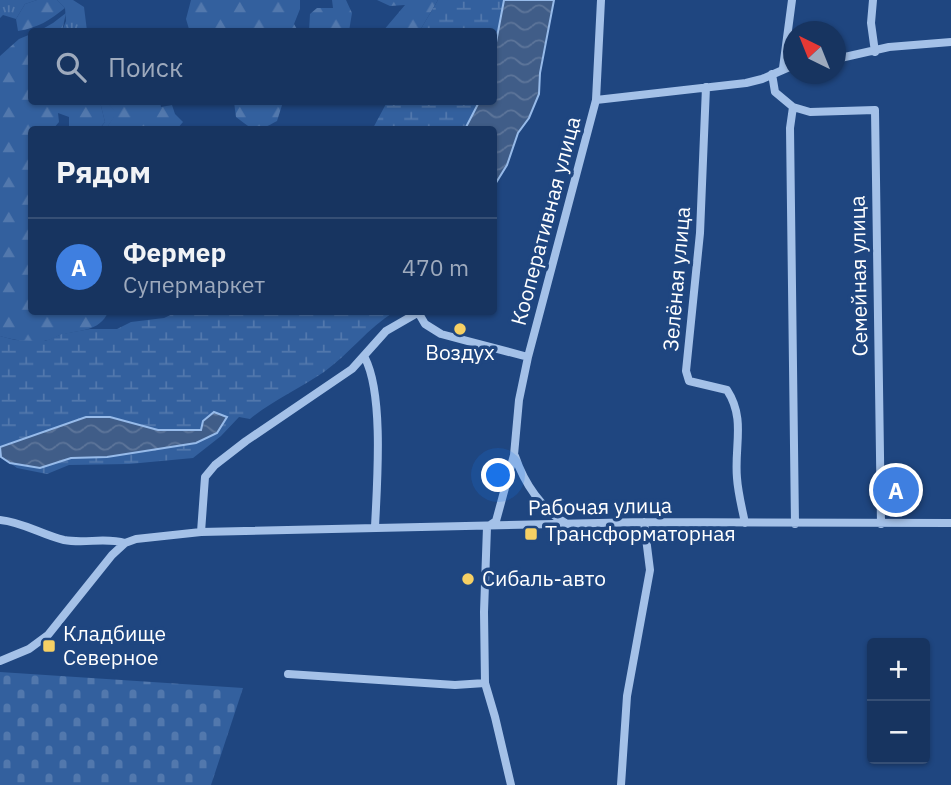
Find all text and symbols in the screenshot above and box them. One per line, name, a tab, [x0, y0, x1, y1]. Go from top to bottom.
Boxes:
north arrow	[783, 21, 846, 84]
search box	[28, 28, 497, 105]
icon: search	[52, 48, 90, 86]
text: Поиск	[108, 50, 183, 84]
street label: Кооперативная улица	[504, 113, 586, 328]
text: Рядом	[56, 152, 151, 191]
street label: Семейная улица	[843, 195, 873, 357]
street label: Зелёная улица	[656, 205, 696, 353]
text: Фермер	[123, 235, 226, 269]
text: A	[71, 252, 87, 282]
text: 470 m	[402, 252, 469, 282]
text: Супермаркет	[123, 269, 265, 299]
marker: Воздух	[452, 321, 468, 337]
place label: Воздух	[425, 338, 495, 366]
your location	[481, 458, 515, 492]
pin: A	[873, 464, 919, 516]
street label: Рабочая улица	[528, 491, 672, 521]
place label: Трансформаторная	[545, 519, 736, 547]
marker: Трансформаторная	[523, 526, 539, 542]
place label: Сибаль-авто	[482, 564, 606, 592]
marker: Сибаль-авто	[460, 571, 476, 587]
place label: Кладбище Северное	[63, 619, 166, 671]
marker: Кладбище Северное	[41, 638, 57, 654]
map controls	[867, 638, 930, 764]
button: +	[867, 638, 930, 701]
button: −	[867, 701, 930, 764]

